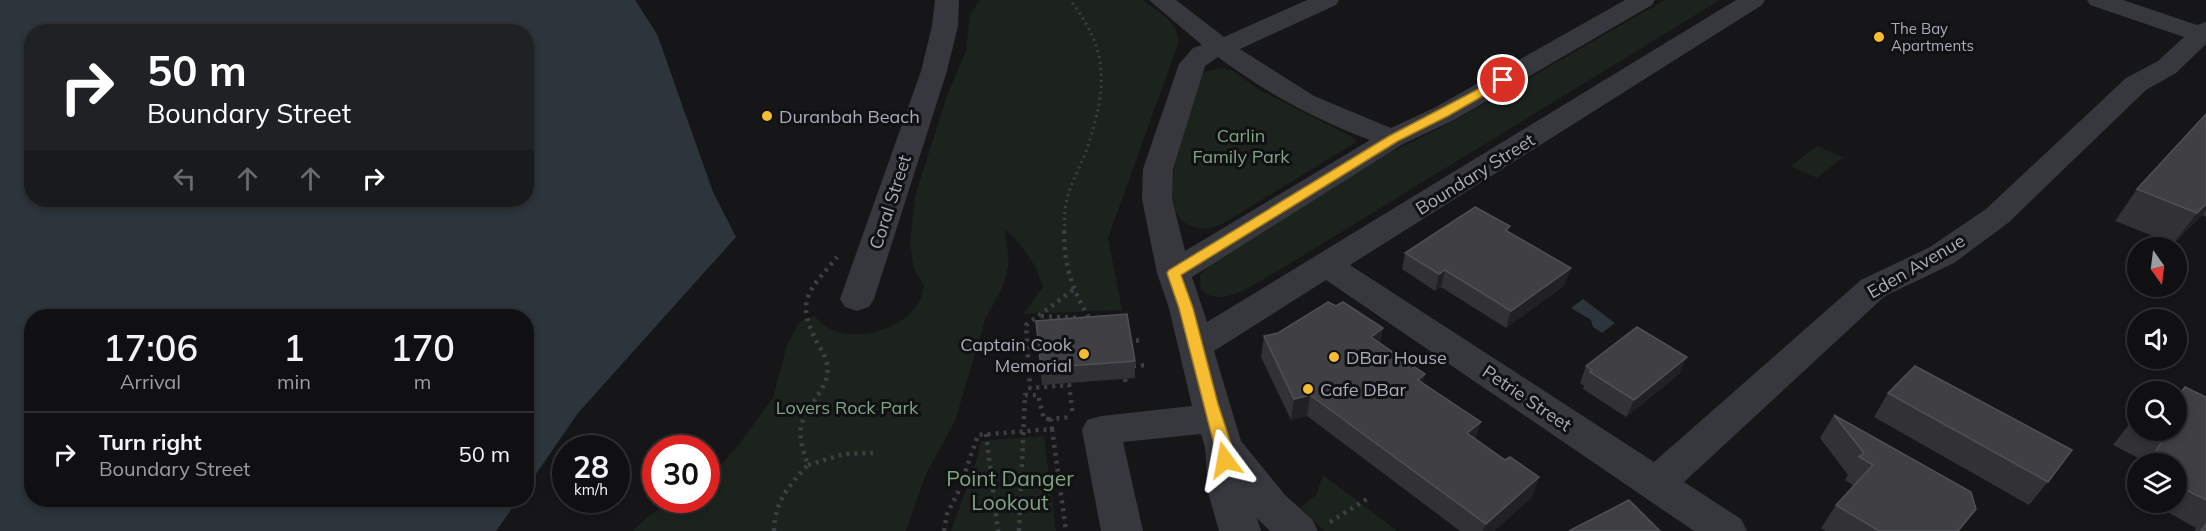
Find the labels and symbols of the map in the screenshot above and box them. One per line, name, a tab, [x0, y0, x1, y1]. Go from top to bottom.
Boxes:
place label: The Bay Apartments	[1891, 19, 1974, 55]
marker: The Bay Apartments	[1872, 30, 1886, 44]
pin	[1477, 54, 1528, 105]
place label: Duranbah Beach	[779, 105, 920, 128]
marker: Duranbah Beach	[760, 109, 774, 123]
park label: Carlin Family Park	[1192, 124, 1290, 168]
street label: Boundary Street	[1411, 128, 1539, 220]
street label: Coral Street	[864, 152, 916, 252]
street label: Eden Avenue	[1863, 229, 1969, 303]
north arrow	[2127, 237, 2187, 297]
place label: Captain Cook Memorial	[960, 333, 1073, 377]
place label: DBar House	[1346, 346, 1447, 369]
marker: Captain Cook Memorial	[1077, 347, 1091, 361]
marker: DBar House	[1327, 350, 1341, 364]
street label: Petrie Street	[1478, 360, 1576, 436]
place label: Cafe DBar	[1320, 378, 1407, 401]
marker: Cafe DBar	[1301, 382, 1315, 396]
park label: Lovers Rock Park	[776, 396, 919, 419]
position arrow	[1193, 428, 1257, 492]
speed limit sign: 30	[642, 435, 720, 513]
park label: Point Danger Lookout	[946, 465, 1074, 515]

